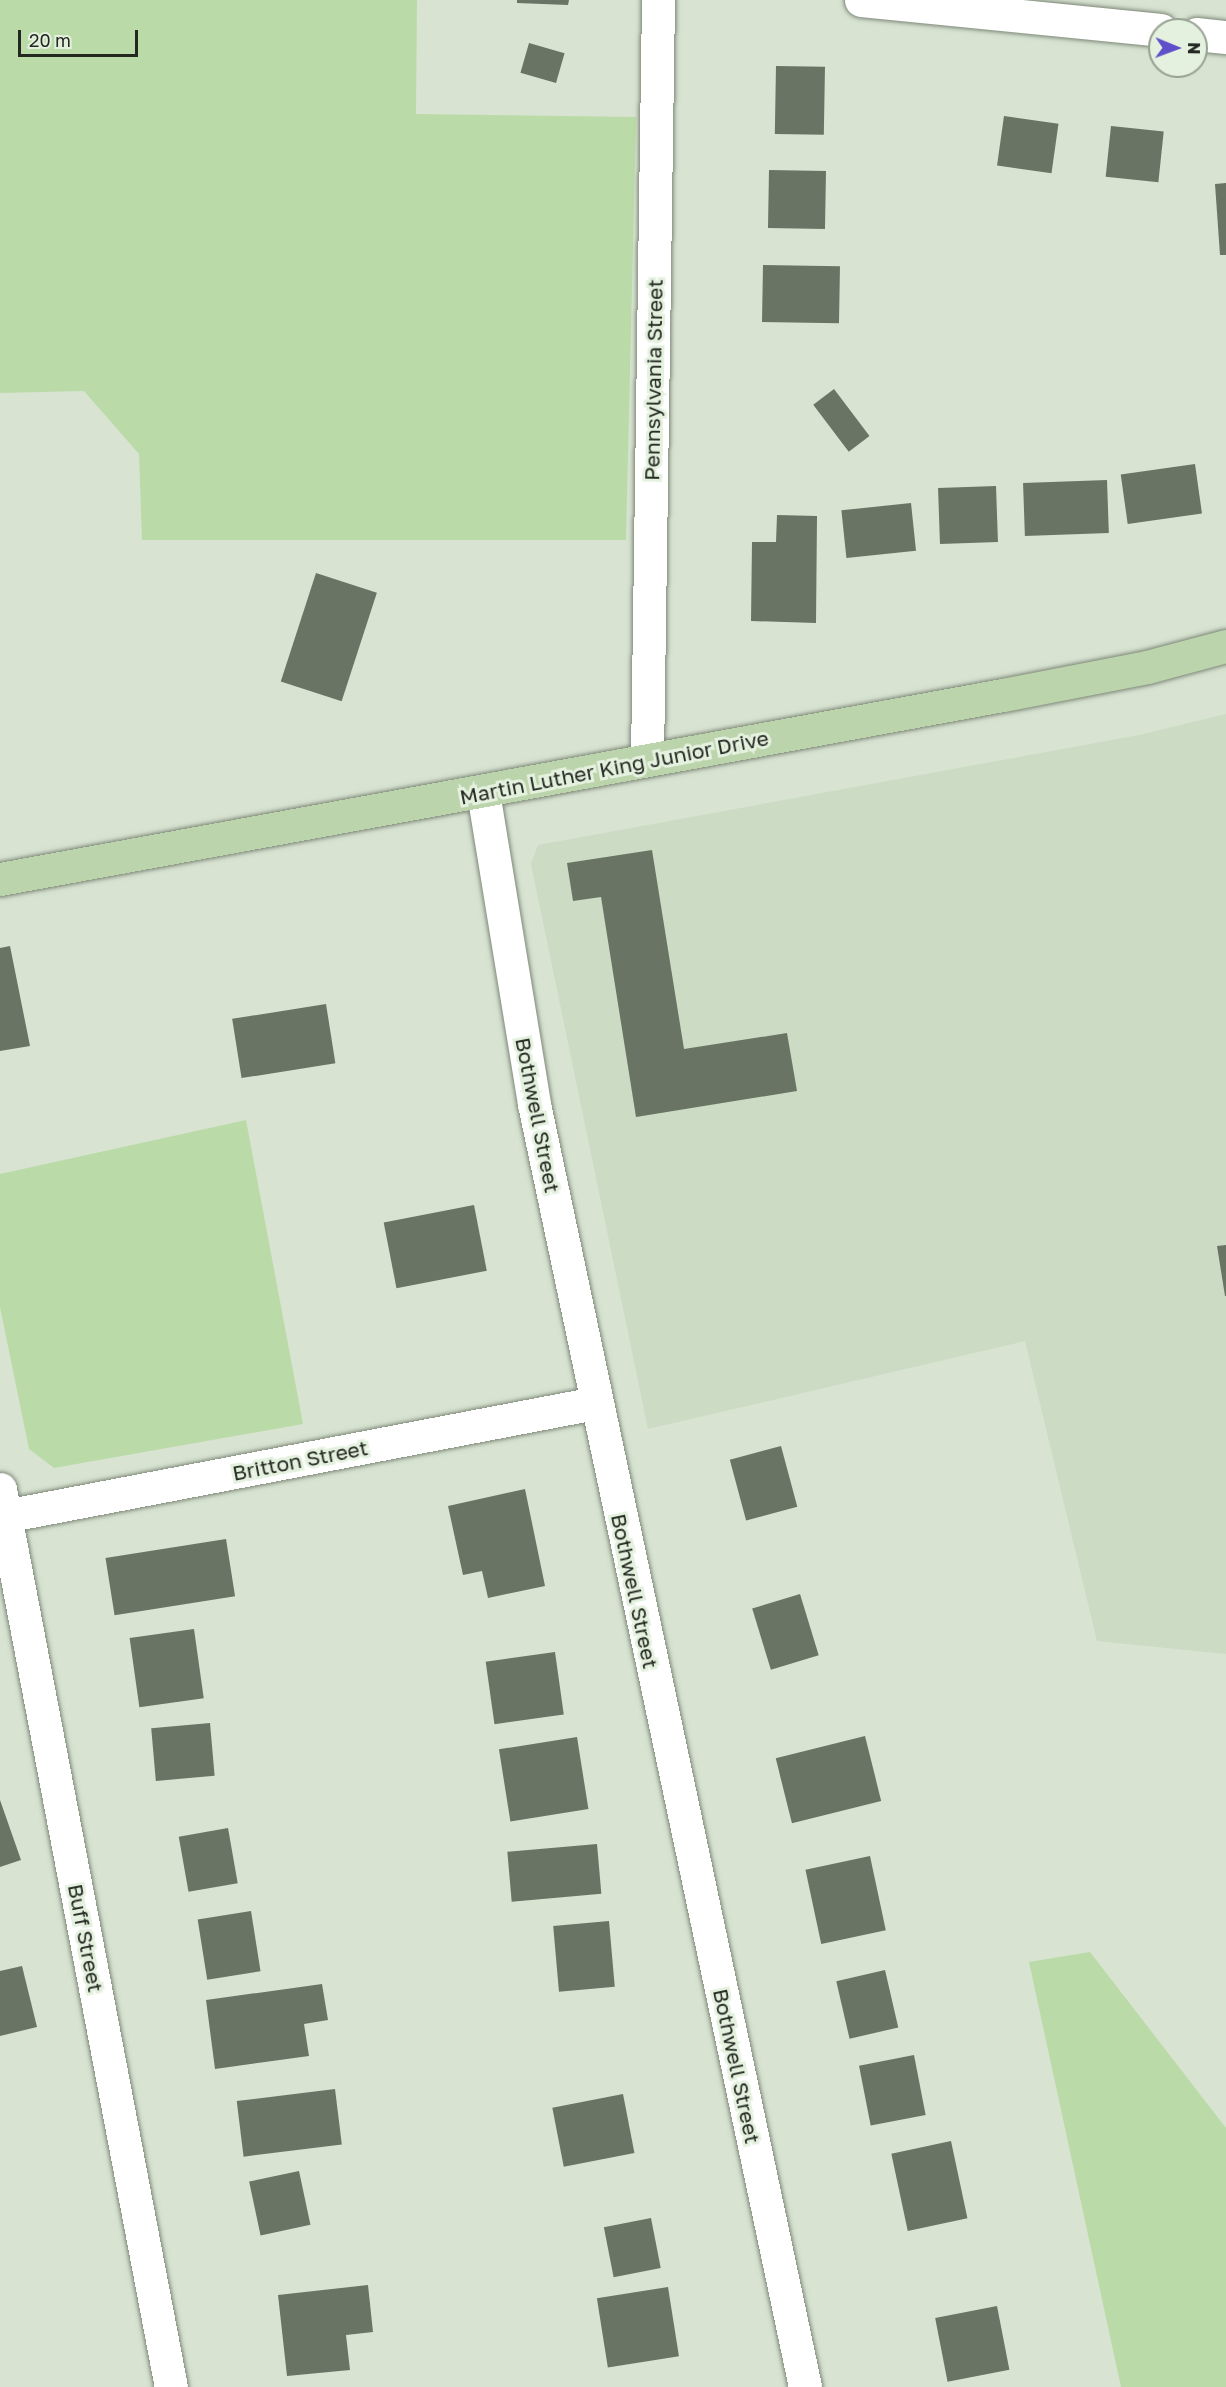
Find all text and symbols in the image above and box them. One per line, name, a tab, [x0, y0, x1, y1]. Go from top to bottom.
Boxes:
scale bar	[21, 18, 141, 56]
north arrow	[1148, 18, 1208, 78]
text: 20 m	[29, 29, 71, 51]
text: N	[1184, 42, 1204, 55]
street label: Pennsylvania Street	[639, 279, 667, 481]
street label: Martin Luther King Junior Drive	[457, 725, 771, 809]
street label: Bothwell Street	[511, 1035, 565, 1195]
street label: Britton Street	[230, 1435, 370, 1485]
street label: Bothwell Street	[606, 1511, 664, 1671]
street label: Buff Street	[63, 1882, 109, 1994]
street label: Bothwell Street	[708, 1986, 766, 2146]

